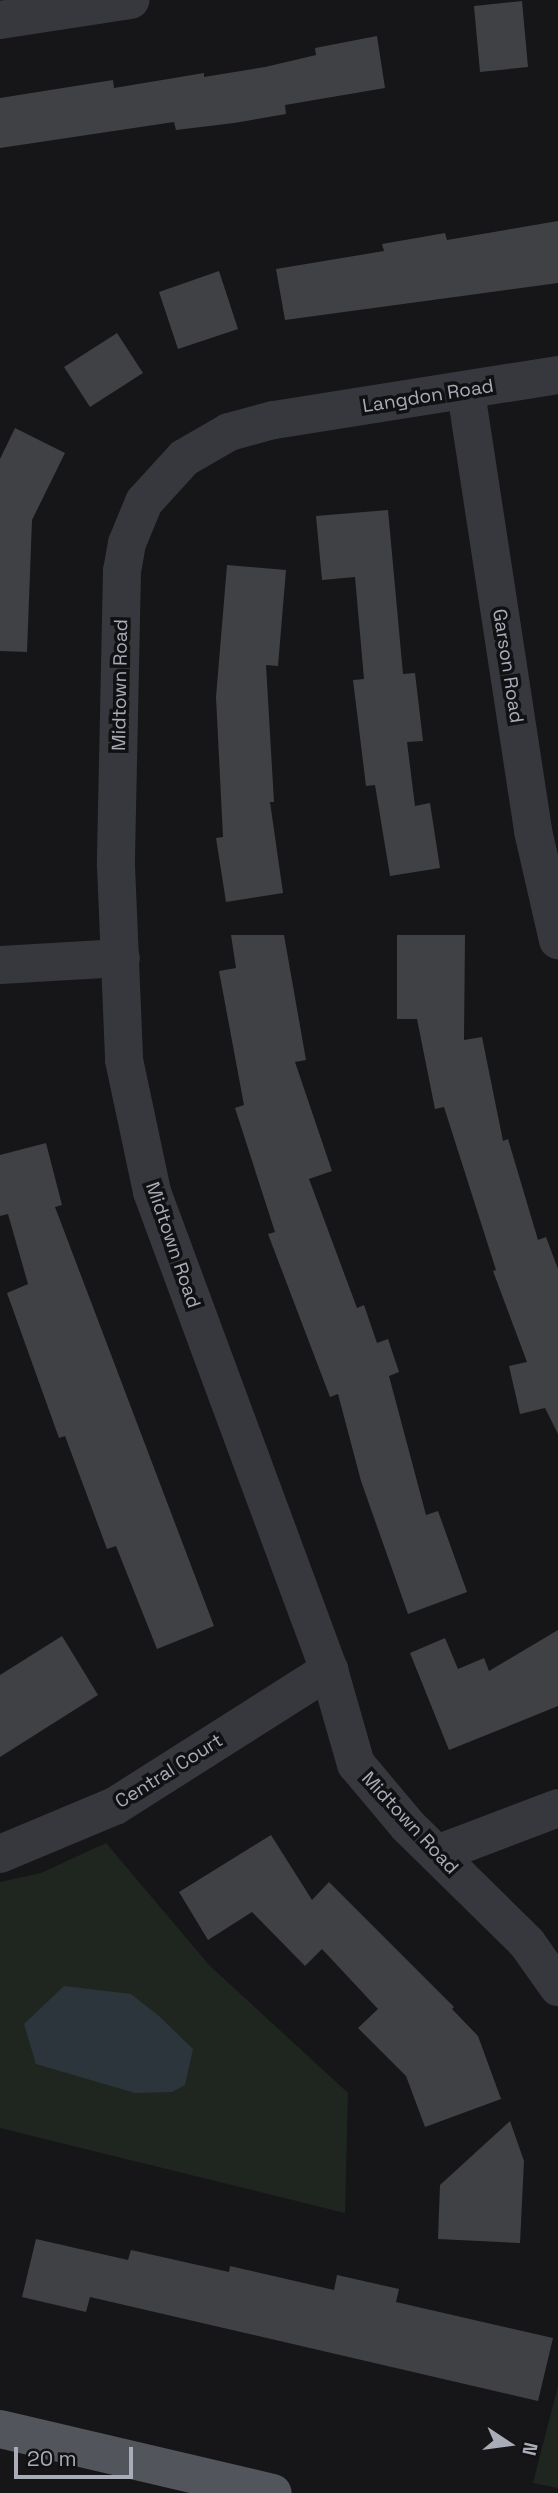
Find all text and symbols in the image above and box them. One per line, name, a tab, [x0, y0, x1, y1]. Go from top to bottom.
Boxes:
street label: Langdon Road	[361, 374, 495, 418]
street label: Garson Road	[488, 607, 528, 725]
street label: Midtown Road	[107, 619, 133, 751]
street label: Midtown Road	[141, 1179, 205, 1311]
street label: Central Court	[111, 1729, 227, 1813]
street label: Midtown Road	[357, 1767, 463, 1879]
north arrow	[474, 2409, 544, 2479]
scale bar	[18, 2434, 136, 2478]
text: N	[516, 2440, 544, 2458]
text: 20 m	[27, 2445, 77, 2472]

